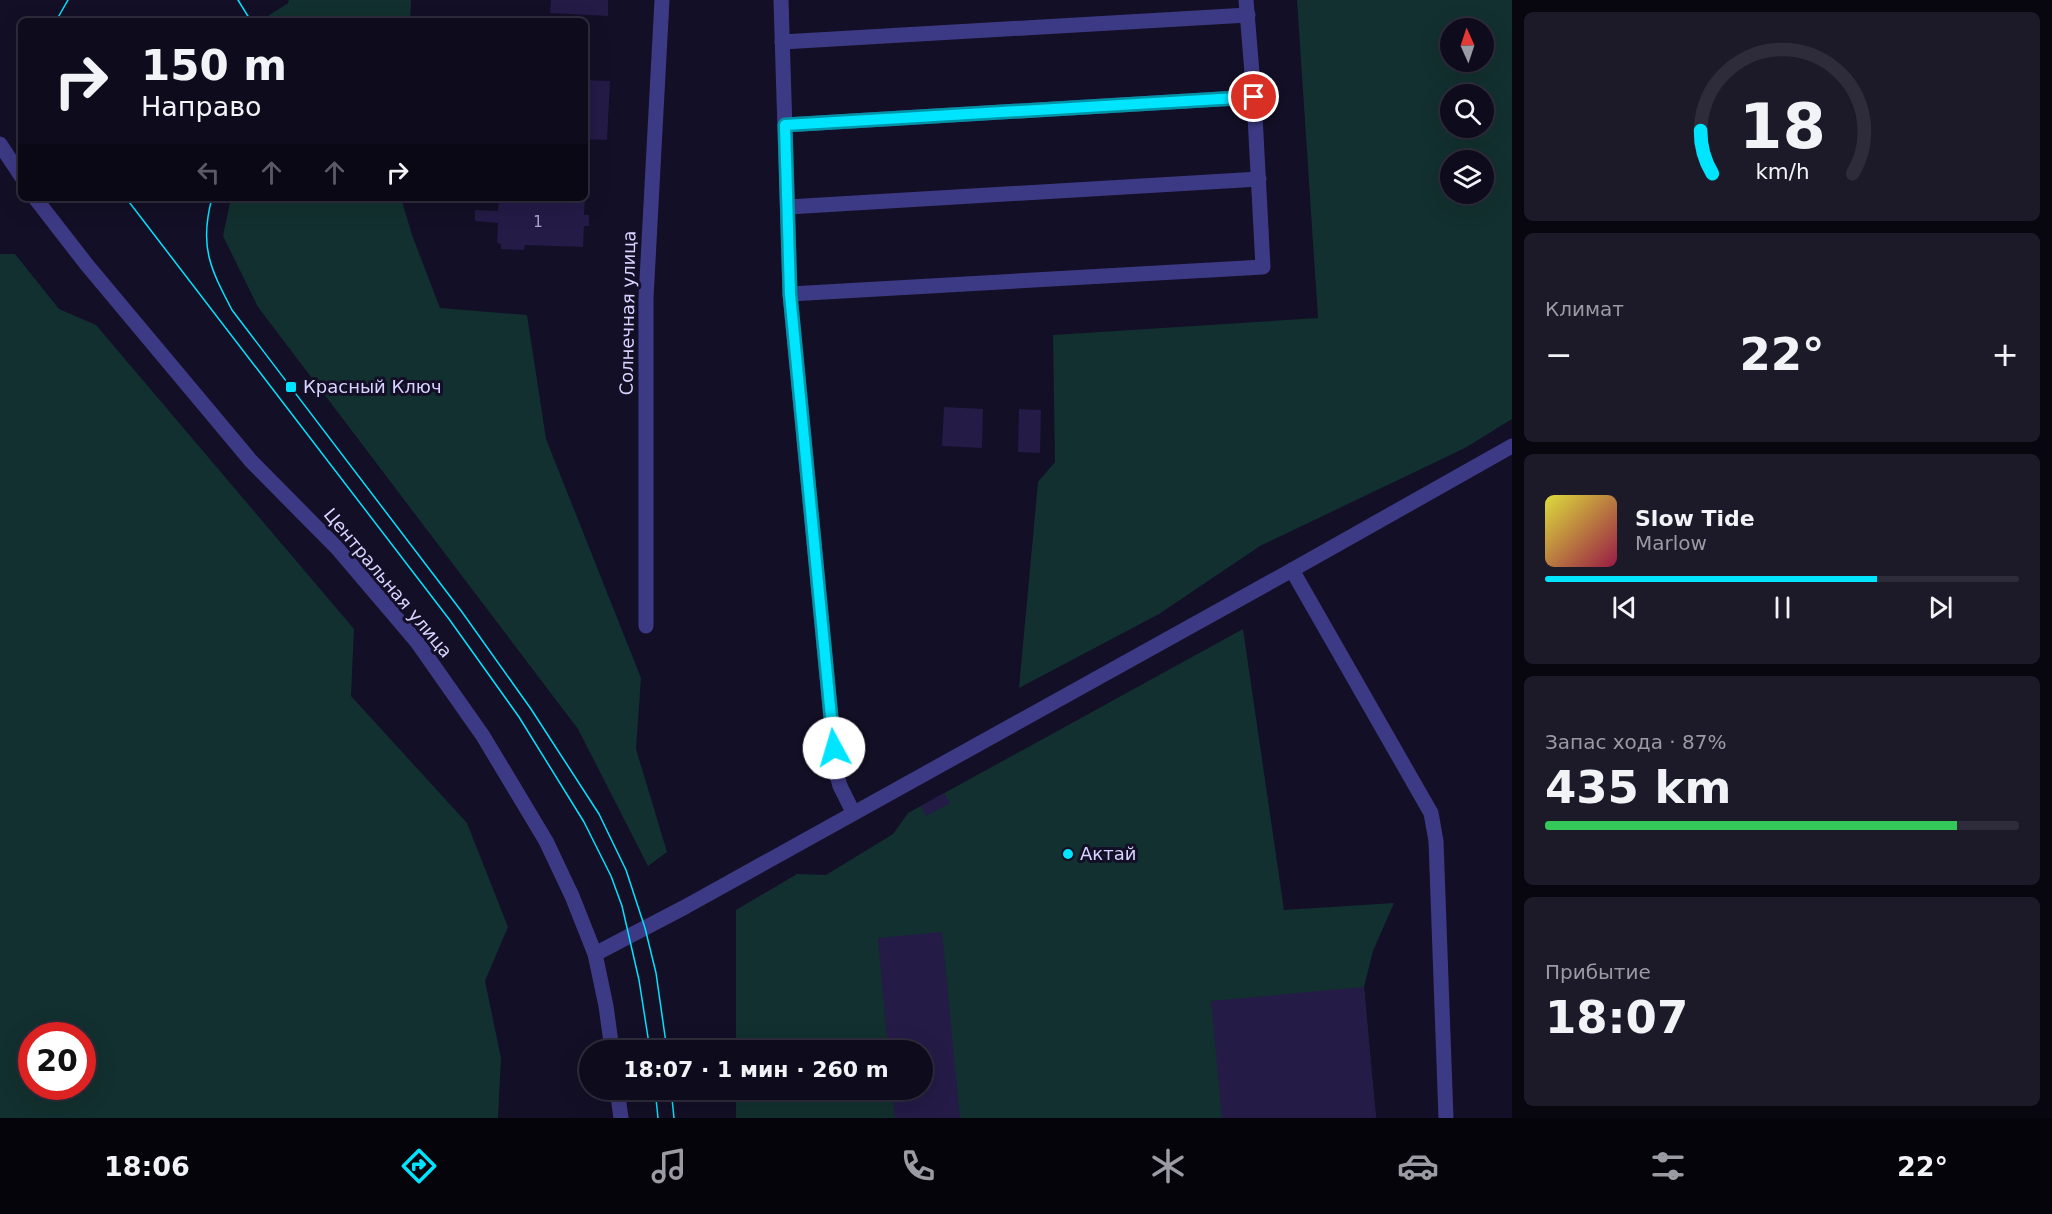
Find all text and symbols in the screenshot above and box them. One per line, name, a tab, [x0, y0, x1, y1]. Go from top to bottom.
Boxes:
north arrow	[1440, 18, 1494, 72]
map controls	[1440, 18, 1494, 204]
text: 150 m	[141, 41, 287, 90]
icon: right	[42, 42, 120, 120]
pin	[1228, 71, 1279, 122]
icon: arrive	[1237, 80, 1270, 113]
button: search	[1440, 84, 1494, 138]
text: 18	[1739, 90, 1825, 163]
text: Направо	[141, 91, 262, 122]
button: layers	[1440, 150, 1494, 204]
icon: left	[192, 156, 225, 189]
icon: ahead	[255, 156, 288, 189]
icon: ahead	[318, 156, 351, 189]
icon: right	[381, 156, 414, 189]
text: km/h	[1755, 159, 1809, 184]
house number: 1	[533, 213, 543, 231]
street label: Солнечная улица	[616, 230, 639, 396]
text: Климат	[1545, 297, 1624, 321]
text: 22°	[1739, 328, 1825, 381]
text: −	[1545, 335, 1573, 374]
text: +	[1991, 335, 2019, 374]
place label: Красный Ключ	[303, 376, 442, 397]
marker: Красный Ключ	[284, 380, 298, 394]
street label: Центральная улица	[320, 504, 457, 662]
text: Slow Tide	[1635, 506, 1755, 531]
text: Marlow	[1635, 531, 1707, 555]
icon: previous	[1608, 591, 1641, 624]
icon: pause	[1766, 591, 1799, 624]
icon: next	[1924, 591, 1957, 624]
position arrow	[802, 716, 866, 780]
text: Запас хода · 87%	[1545, 730, 1726, 754]
text: 435 km	[1545, 761, 1731, 814]
place label: Актай	[1080, 843, 1136, 864]
marker: Актай	[1061, 847, 1075, 861]
text: Прибытие	[1545, 960, 1651, 984]
text: 18:07	[1545, 991, 1688, 1044]
speed limit sign: 20	[18, 1022, 96, 1100]
text: 18:07 · 1 мин · 260 m	[623, 1057, 889, 1082]
icon: directions	[398, 1145, 440, 1187]
icon: music	[648, 1145, 690, 1187]
icon: phone	[897, 1145, 939, 1187]
icon: climate	[1147, 1145, 1189, 1187]
icon: car	[1397, 1145, 1439, 1187]
icon: filters	[1647, 1145, 1689, 1187]
text: 18:06	[104, 1151, 190, 1182]
text: 22°	[1897, 1151, 1948, 1182]

